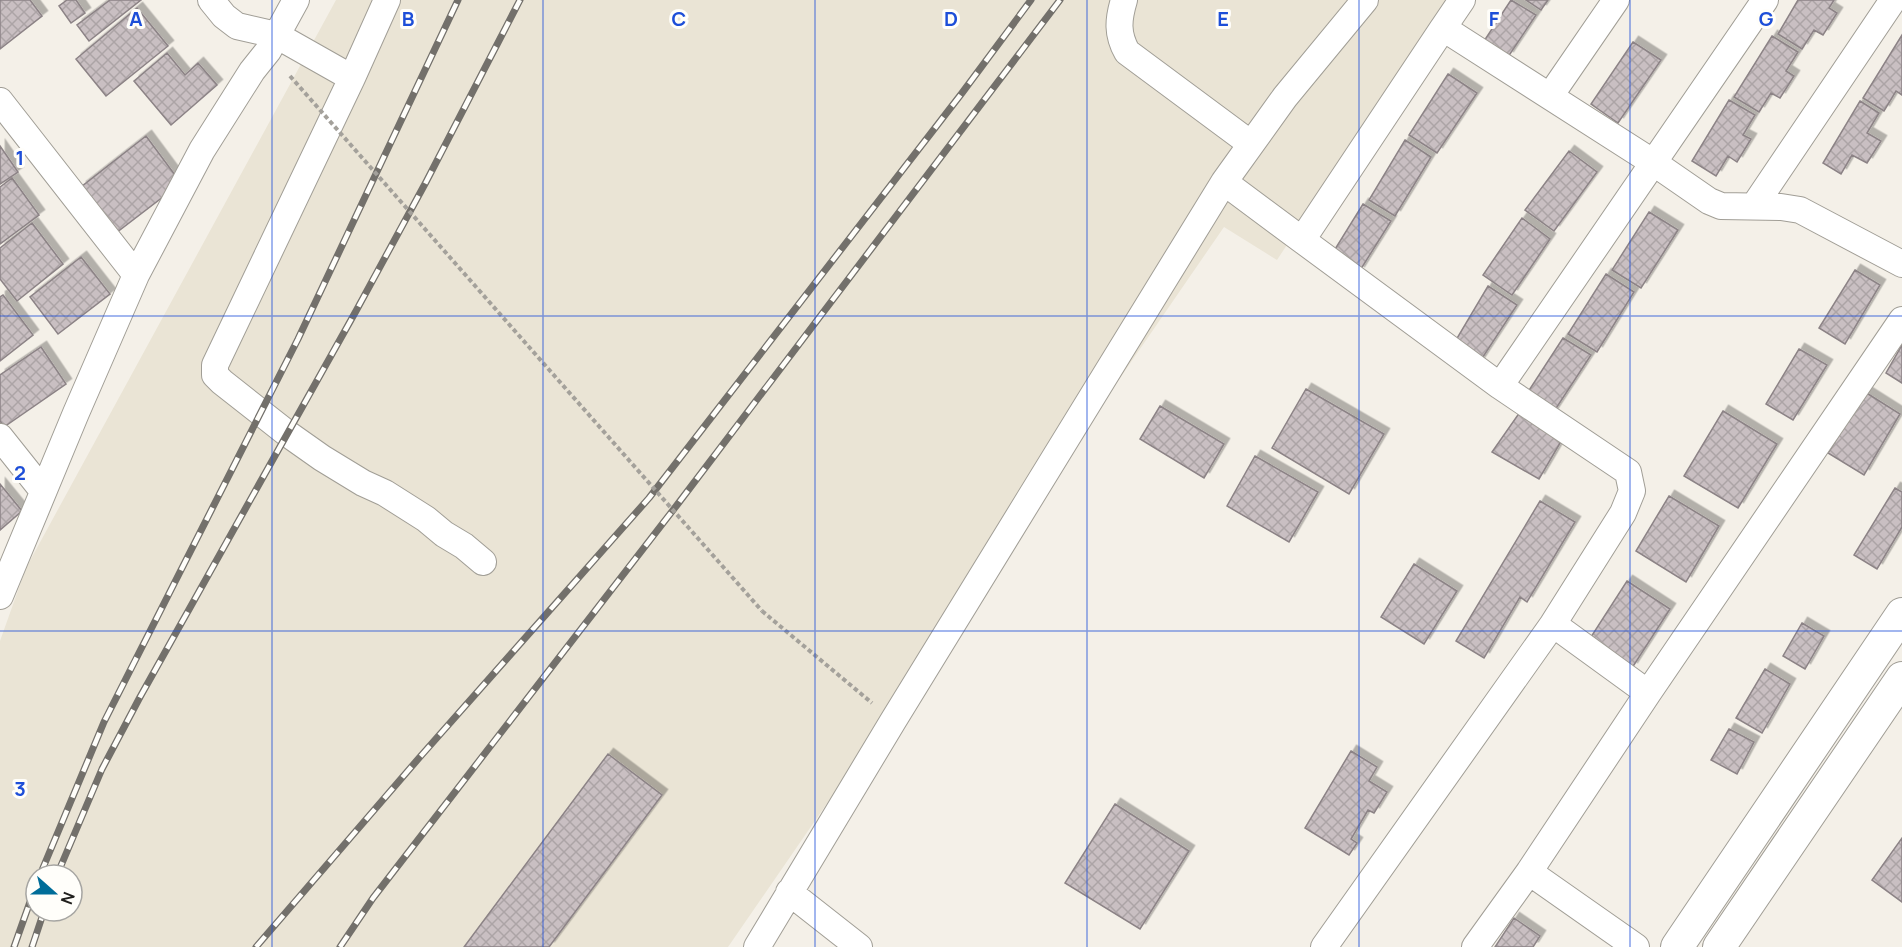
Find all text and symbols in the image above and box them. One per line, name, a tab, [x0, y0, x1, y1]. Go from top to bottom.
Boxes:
text: A	[129, 5, 143, 32]
text: B	[402, 5, 415, 32]
text: C	[672, 5, 686, 32]
text: D	[944, 5, 958, 32]
text: E	[1217, 5, 1229, 32]
text: F	[1489, 5, 1500, 32]
text: G	[1759, 5, 1774, 32]
text: 1	[16, 144, 24, 171]
text: 2	[14, 459, 26, 486]
text: 3	[14, 775, 26, 802]
north arrow	[24, 863, 84, 923]
text: N	[56, 889, 80, 908]

